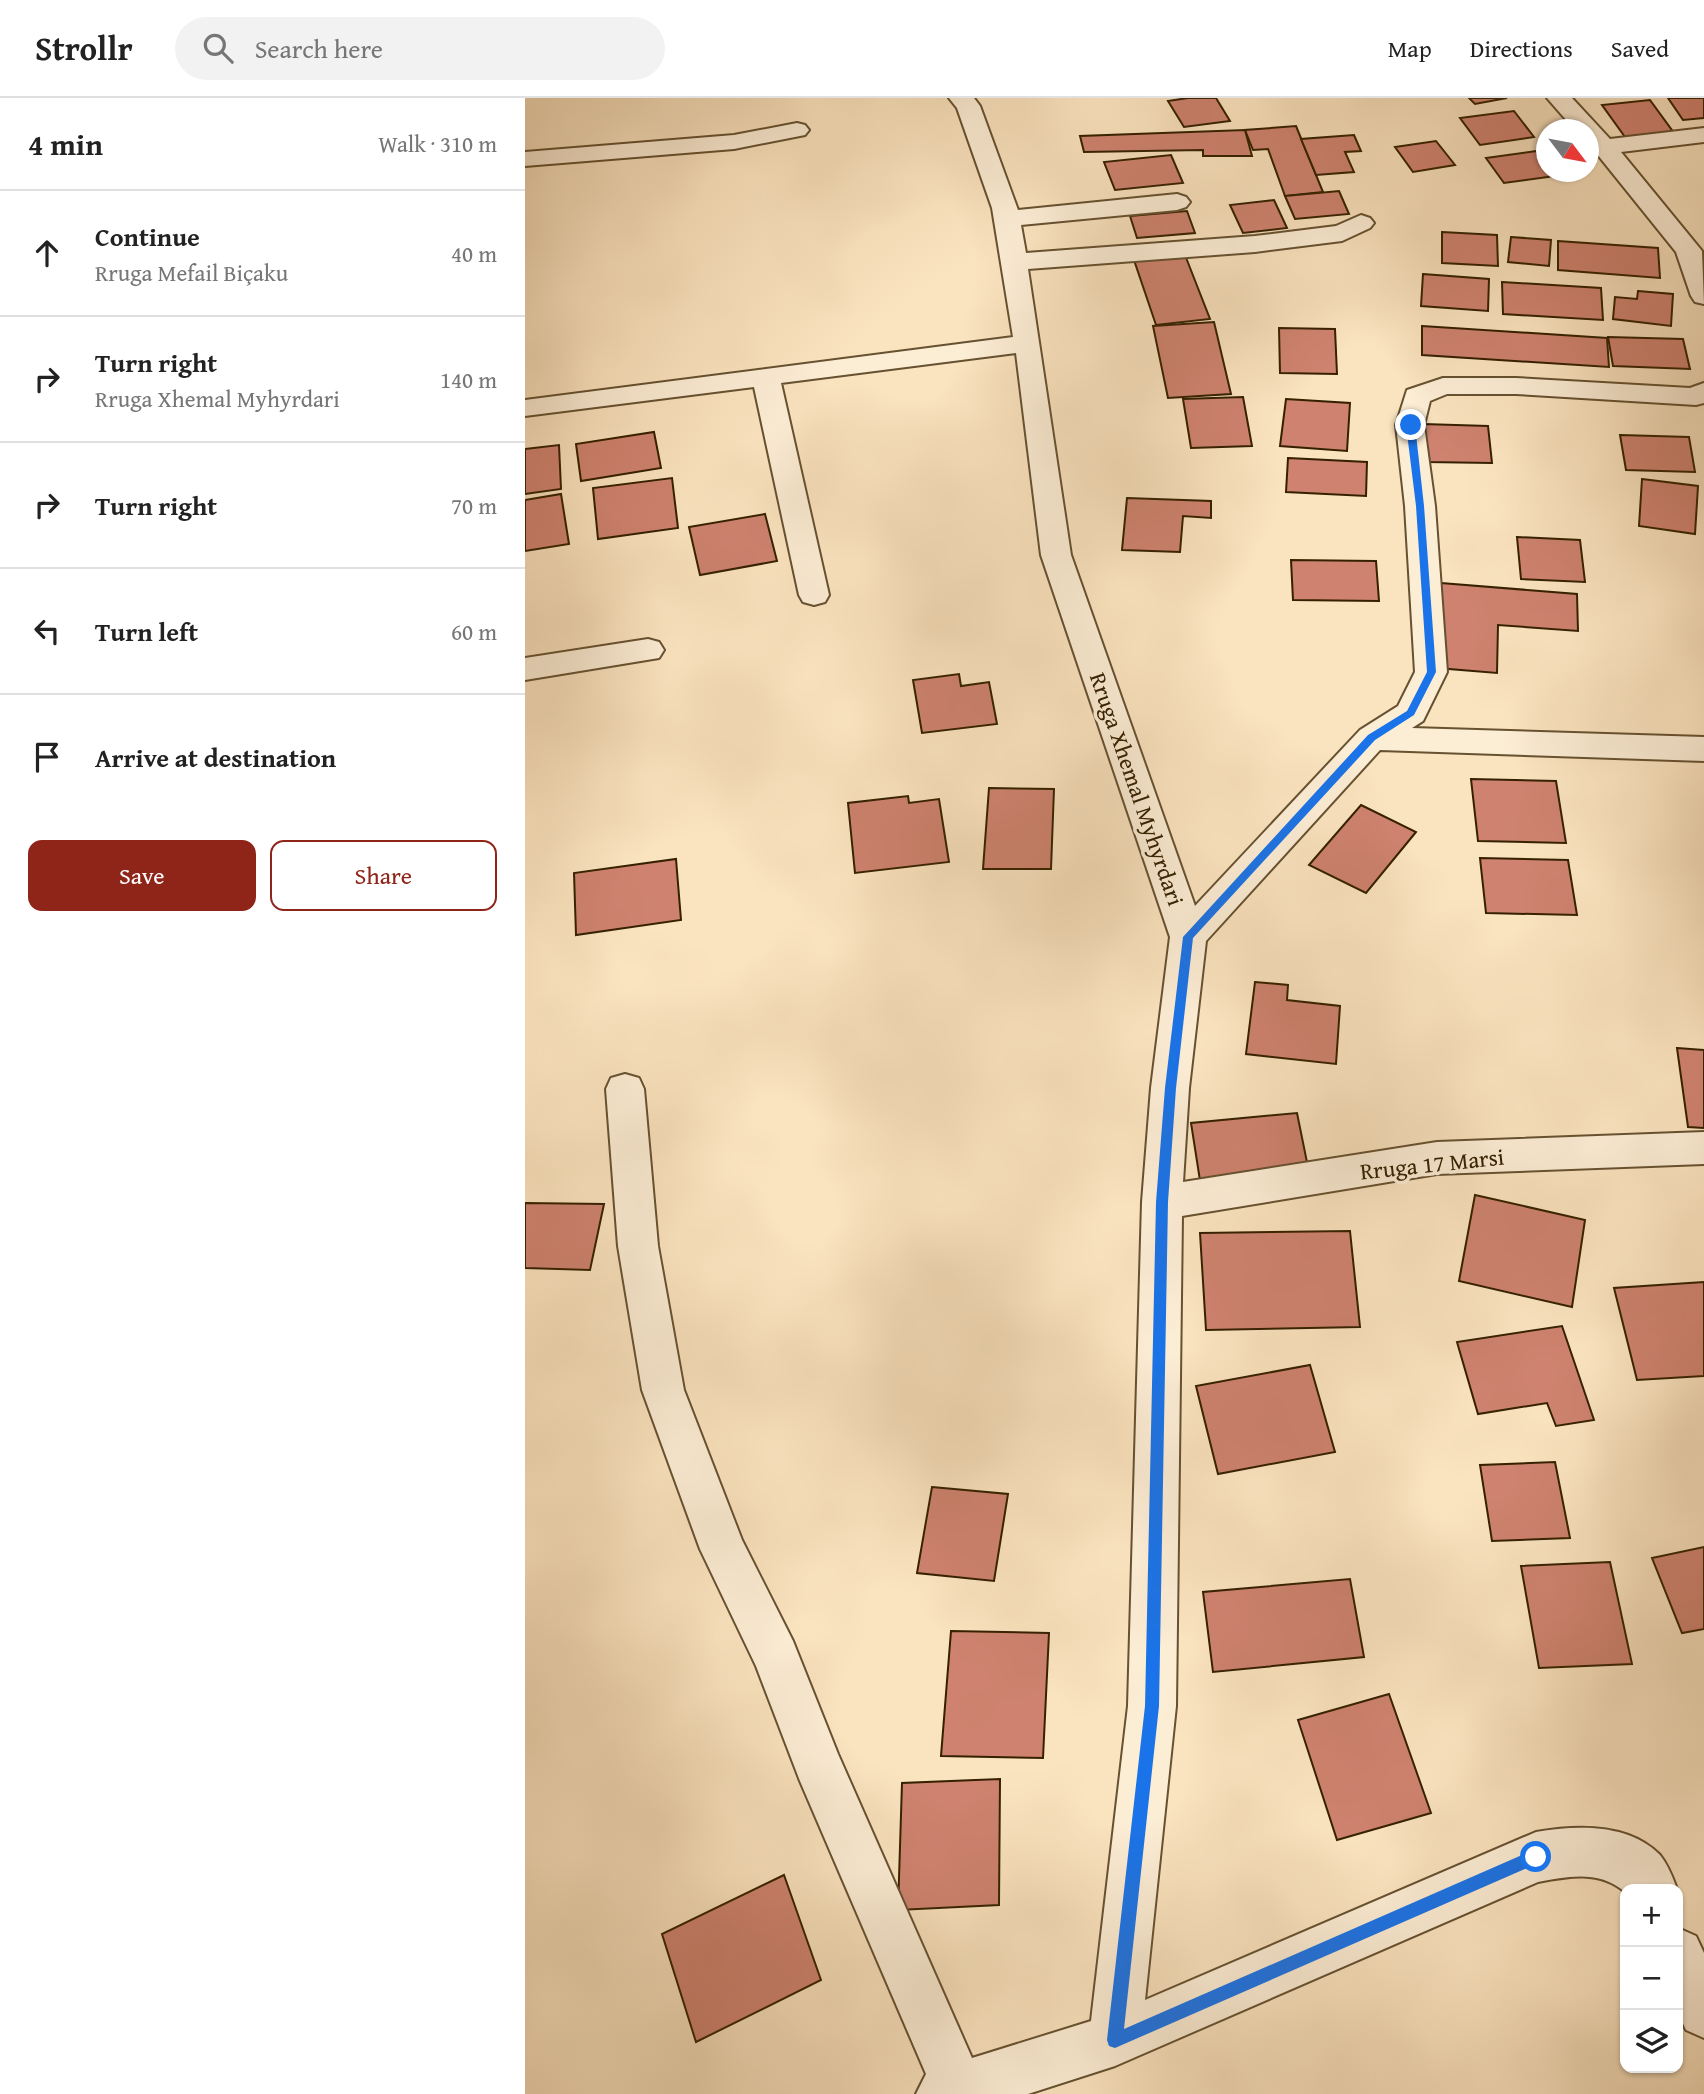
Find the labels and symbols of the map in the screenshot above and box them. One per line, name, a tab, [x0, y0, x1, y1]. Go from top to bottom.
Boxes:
north arrow	[1536, 119, 1599, 182]
route end	[1395, 409, 1426, 440]
street label: Rruga Xhemal Myhyrdari	[1082, 668, 1193, 910]
street label: Rruga 17 Marsi	[1358, 1140, 1506, 1187]
route start	[1520, 1841, 1551, 1872]

